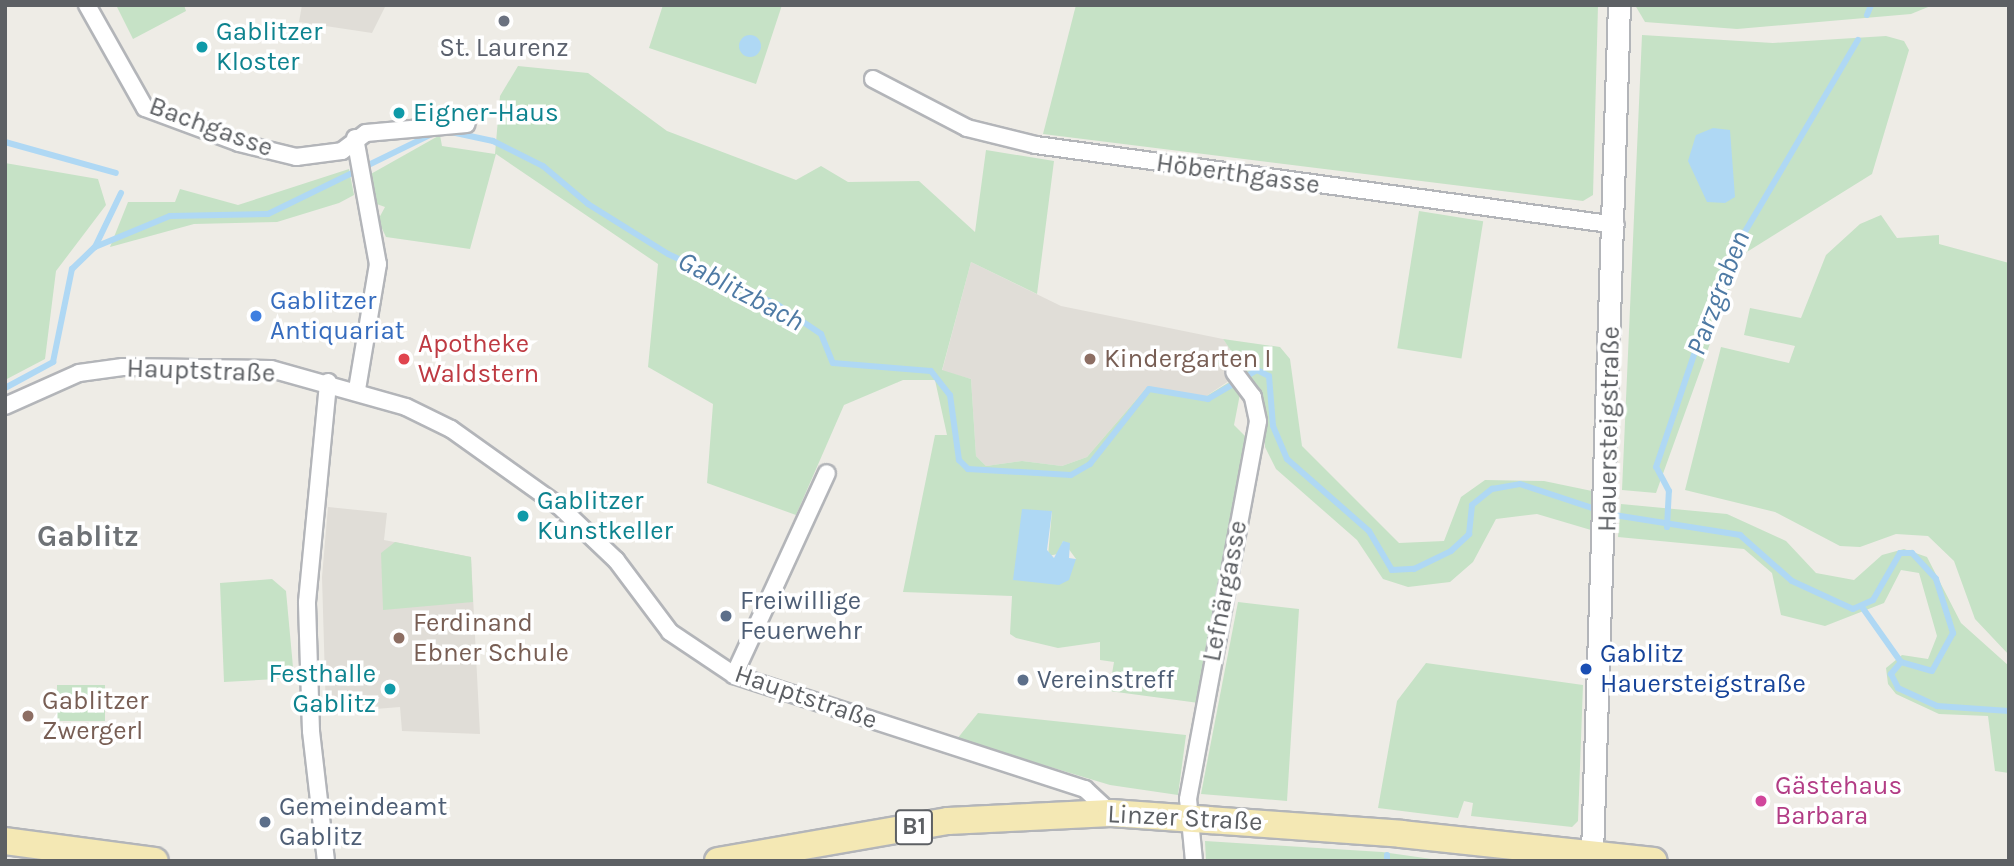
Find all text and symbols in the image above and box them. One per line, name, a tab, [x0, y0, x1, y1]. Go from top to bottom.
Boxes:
marker: St. Laurenz	[496, 13, 512, 29]
place label: Gablitzer Kloster	[216, 16, 322, 78]
place label: St. Laurenz	[439, 32, 569, 64]
marker: Gablitzer Kloster	[194, 39, 210, 55]
street label: Bachgasse	[145, 90, 277, 164]
place label: Eigner-Haus	[413, 97, 559, 129]
marker: Eigner-Haus	[391, 105, 407, 121]
street label: Höberthgasse	[1154, 147, 1322, 201]
water label: Parzgraben	[1679, 226, 1757, 360]
water label: Gablitzbach	[672, 244, 810, 338]
place label: Gablitzer Antiquariat	[270, 285, 405, 346]
marker: Gablitzer Antiquariat	[248, 308, 264, 324]
street label: Hauersteigstraße	[1592, 326, 1626, 532]
place label: Apotheke Waldstern	[418, 328, 539, 390]
place label: Kindergarten I	[1104, 343, 1272, 375]
marker: Apotheke Waldstern	[396, 351, 412, 367]
marker: Kindergarten I	[1082, 351, 1098, 367]
street label: Hauptstraße	[126, 353, 276, 389]
place label: Gablitzer Kunstkeller	[537, 485, 673, 546]
marker: Gablitzer Kunstkeller	[515, 508, 531, 524]
district label: Gablitz	[37, 518, 139, 554]
street label: Lefnärgasse	[1196, 518, 1254, 664]
place label: Freiwillige Feuerwehr	[740, 585, 862, 646]
place label: Ferdinand Ebner Schule	[413, 607, 569, 668]
marker: Freiwillige Feuerwehr	[718, 608, 734, 624]
marker: Ferdinand Ebner Schule	[391, 630, 407, 646]
place label: Gablitz Hauersteigstraße	[1600, 638, 1806, 700]
place label: Festhalle Gablitz	[268, 658, 376, 720]
street label: Hauptstraße	[731, 658, 881, 736]
marker: Gablitz Hauersteigstraße	[1578, 661, 1594, 677]
place label: Vereinstreff	[1037, 664, 1174, 696]
marker: Vereinstreff	[1015, 672, 1031, 688]
marker: Festhalle Gablitz	[382, 681, 398, 697]
place label: Gablitzer Zwergerl	[42, 685, 148, 746]
marker: Gablitzer Zwergerl	[20, 708, 36, 724]
place label: Gästehaus Barbara	[1775, 770, 1902, 832]
place label: Gemeindeamt Gablitz	[279, 791, 447, 852]
marker: Gästehaus Barbara	[1753, 793, 1769, 809]
street label: Linzer Straße	[1107, 798, 1263, 838]
road number: B1	[895, 806, 933, 848]
marker: Gemeindeamt Gablitz	[257, 814, 273, 830]

